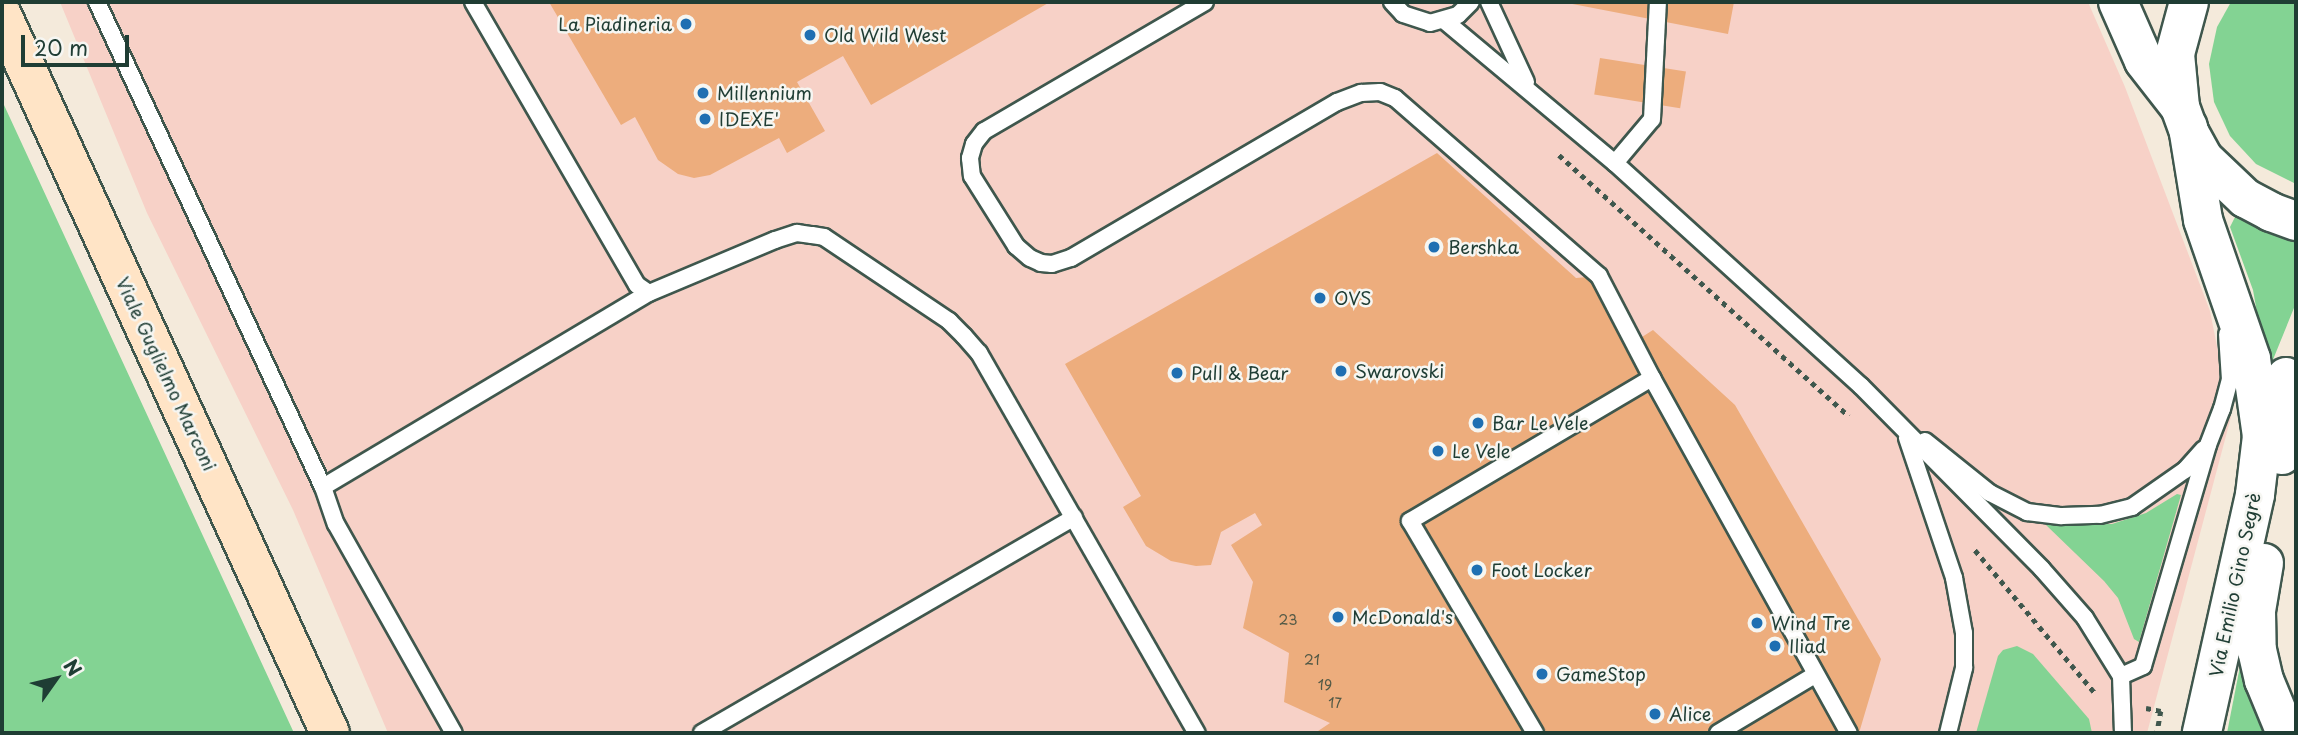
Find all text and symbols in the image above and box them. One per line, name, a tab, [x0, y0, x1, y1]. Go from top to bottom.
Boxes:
place label: La Piadineria	[557, 13, 672, 35]
marker: La Piadineria	[678, 16, 694, 32]
scale bar	[24, 21, 133, 65]
place label: Old Wild West	[824, 24, 948, 46]
marker: Old Wild West	[802, 27, 818, 43]
text: 20 m	[34, 31, 88, 63]
place label: Millennium	[717, 82, 812, 104]
marker: Millennium	[695, 85, 711, 101]
place label: IDEXE'	[719, 108, 779, 130]
marker: IDEXE'	[697, 111, 713, 127]
place label: Bershka	[1448, 236, 1519, 258]
marker: Bershka	[1426, 239, 1442, 255]
street label: Viale Guglielmo Marconi	[111, 273, 221, 475]
place label: OVS	[1334, 287, 1371, 309]
marker: OVS	[1312, 290, 1328, 306]
place label: Swarovski	[1355, 360, 1444, 382]
place label: Pull & Bear	[1191, 362, 1289, 384]
marker: Swarovski	[1333, 363, 1349, 379]
marker: Pull & Bear	[1169, 365, 1185, 381]
place label: Bar Le Vele	[1492, 412, 1590, 434]
marker: Bar Le Vele	[1470, 415, 1486, 431]
place label: Le Vele	[1452, 440, 1513, 462]
marker: Le Vele	[1430, 443, 1446, 459]
street label: Via Emilio Gino Segrè	[2205, 491, 2265, 679]
place label: Foot Locker	[1491, 559, 1591, 581]
marker: Foot Locker	[1469, 562, 1485, 578]
place label: McDonald's	[1352, 606, 1453, 628]
marker: McDonald's	[1330, 609, 1346, 625]
house number: 23	[1279, 612, 1297, 628]
place label: Wind Tre	[1771, 612, 1851, 634]
marker: Wind Tre	[1749, 615, 1765, 631]
place label: Iliad	[1789, 635, 1826, 657]
marker: Iliad	[1767, 638, 1783, 654]
north arrow	[21, 644, 91, 714]
house number: 21	[1304, 652, 1320, 668]
text: N	[58, 653, 89, 681]
place label: GameStop	[1556, 663, 1646, 685]
marker: GameStop	[1534, 666, 1550, 682]
house number: 19	[1318, 677, 1332, 693]
house number: 17	[1328, 695, 1342, 711]
place label: Alice	[1669, 703, 1711, 725]
marker: Alice	[1647, 706, 1663, 722]

